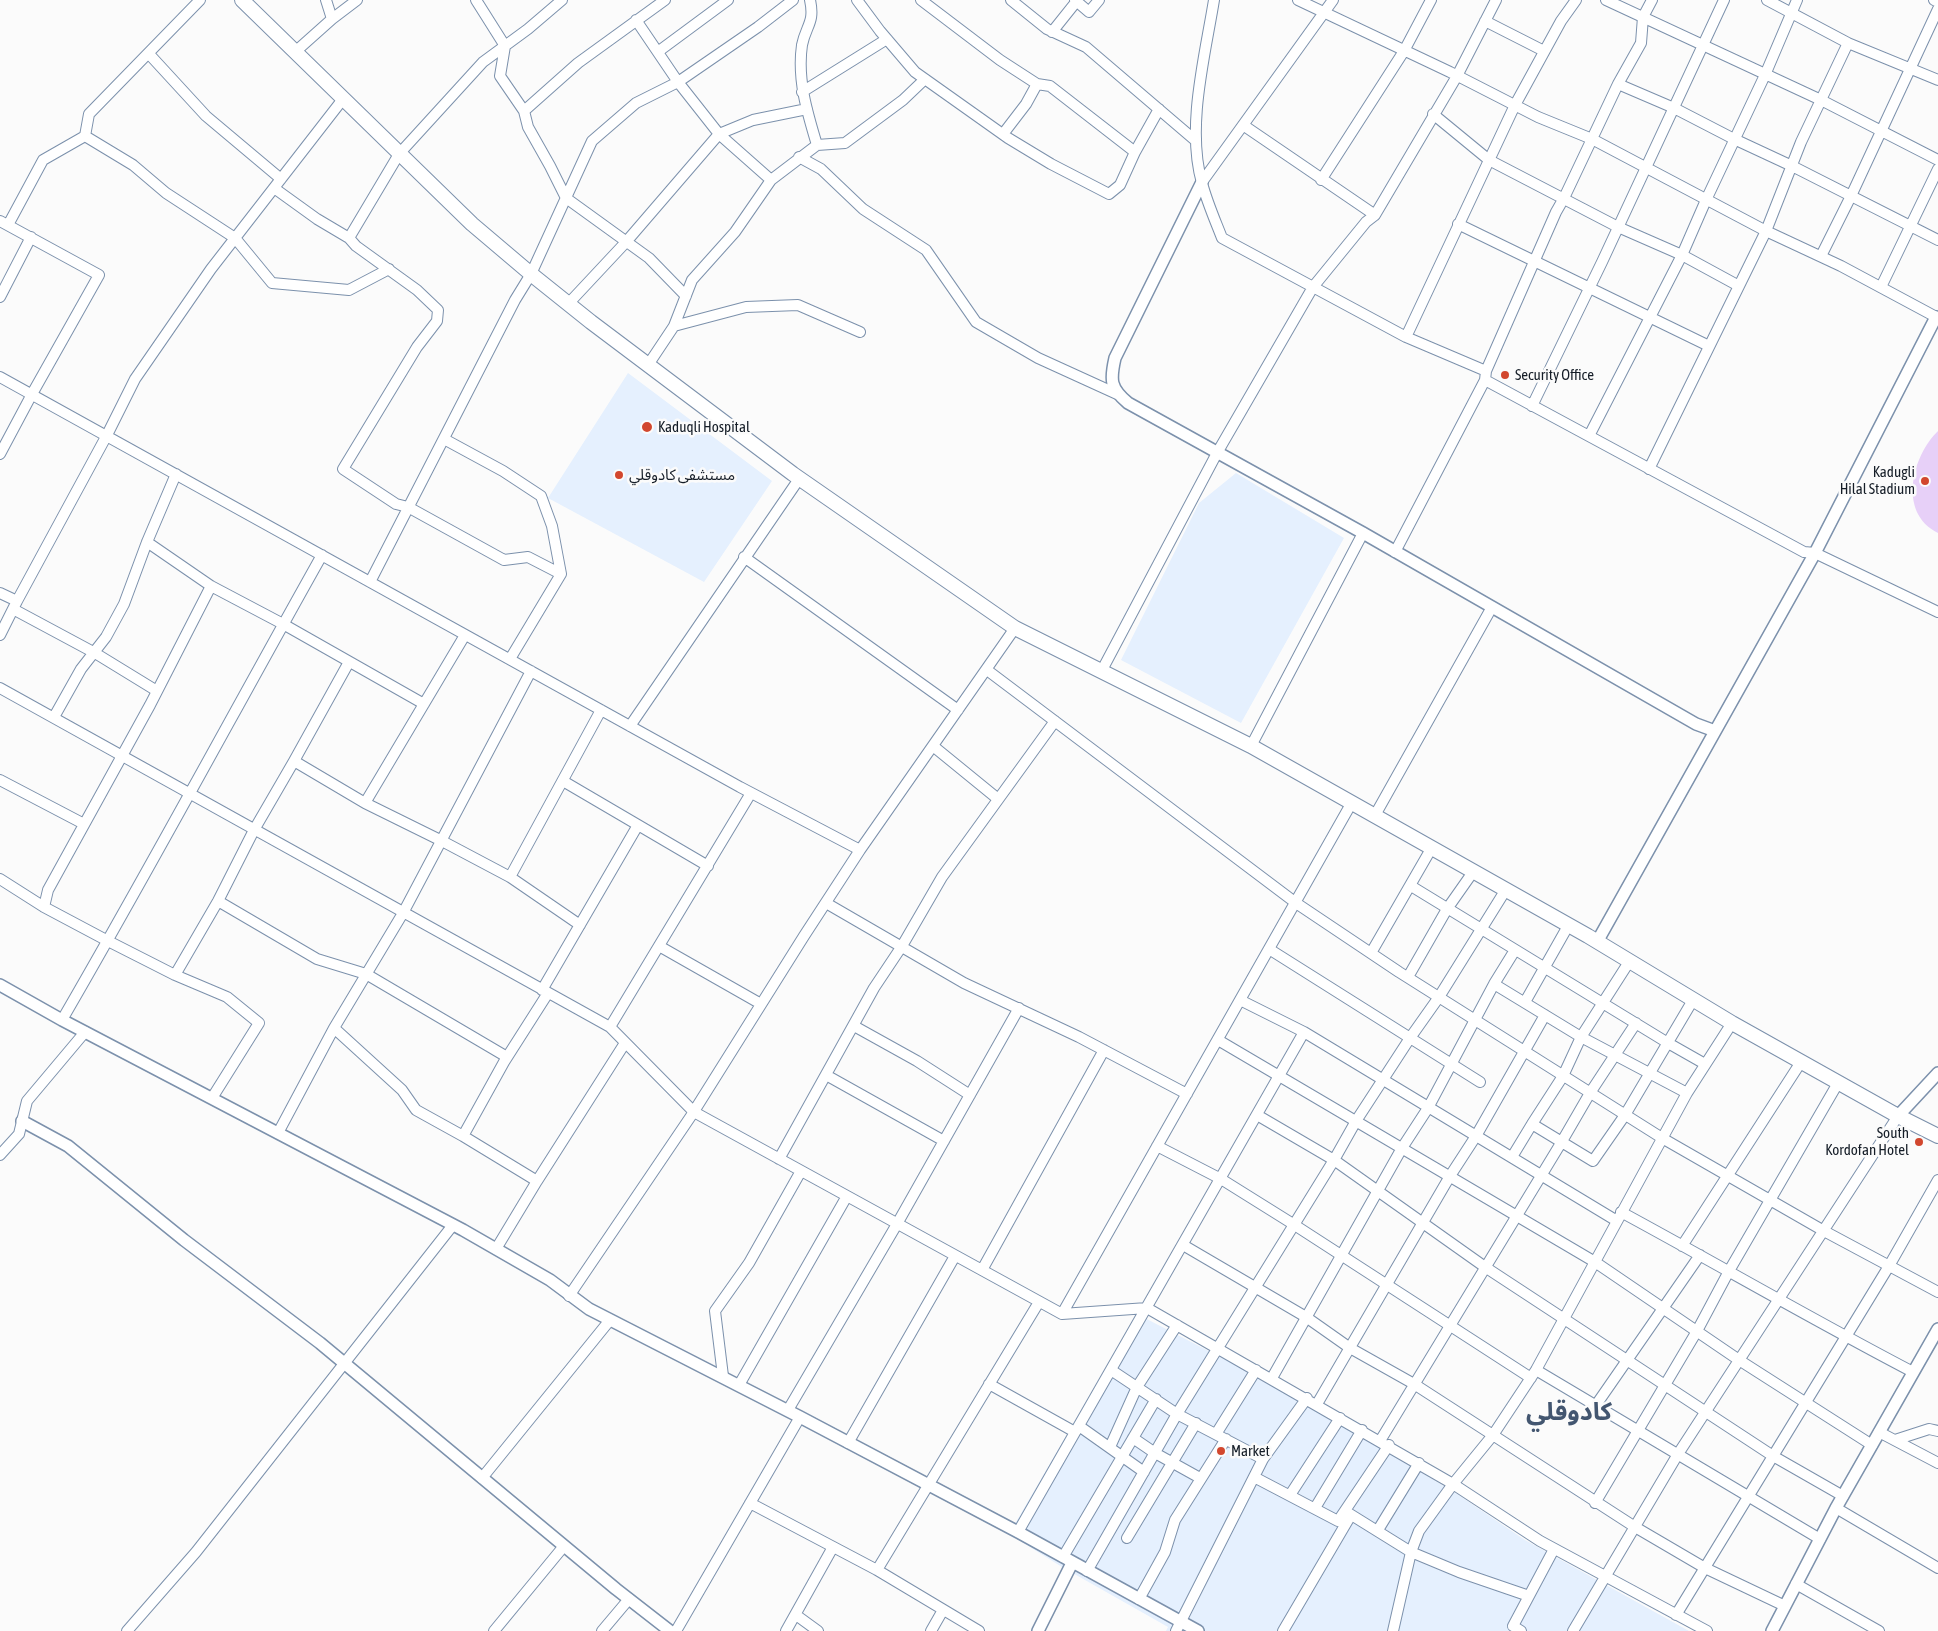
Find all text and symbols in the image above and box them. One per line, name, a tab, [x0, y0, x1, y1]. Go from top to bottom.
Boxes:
place label: Security Office	[1515, 366, 1594, 384]
marker: Security Office	[1499, 369, 1511, 381]
place label: Kaduqli Hospital	[658, 418, 750, 436]
marker: Kaduqli Hospital	[640, 420, 654, 434]
place label: Kadugli Hilal Stadium	[1840, 463, 1915, 498]
place label: مستشفى كادوقلي	[629, 466, 735, 484]
marker: مستشفى كادوقلي	[613, 469, 625, 481]
marker: Kadugli Hilal Stadium	[1919, 475, 1931, 487]
place label: South Kordofan Hotel	[1825, 1124, 1909, 1159]
marker: South Kordofan Hotel	[1913, 1136, 1925, 1148]
district label: كادوقلي	[1526, 1397, 1612, 1427]
place label: Market	[1231, 1442, 1270, 1460]
marker: Market	[1215, 1445, 1227, 1457]

